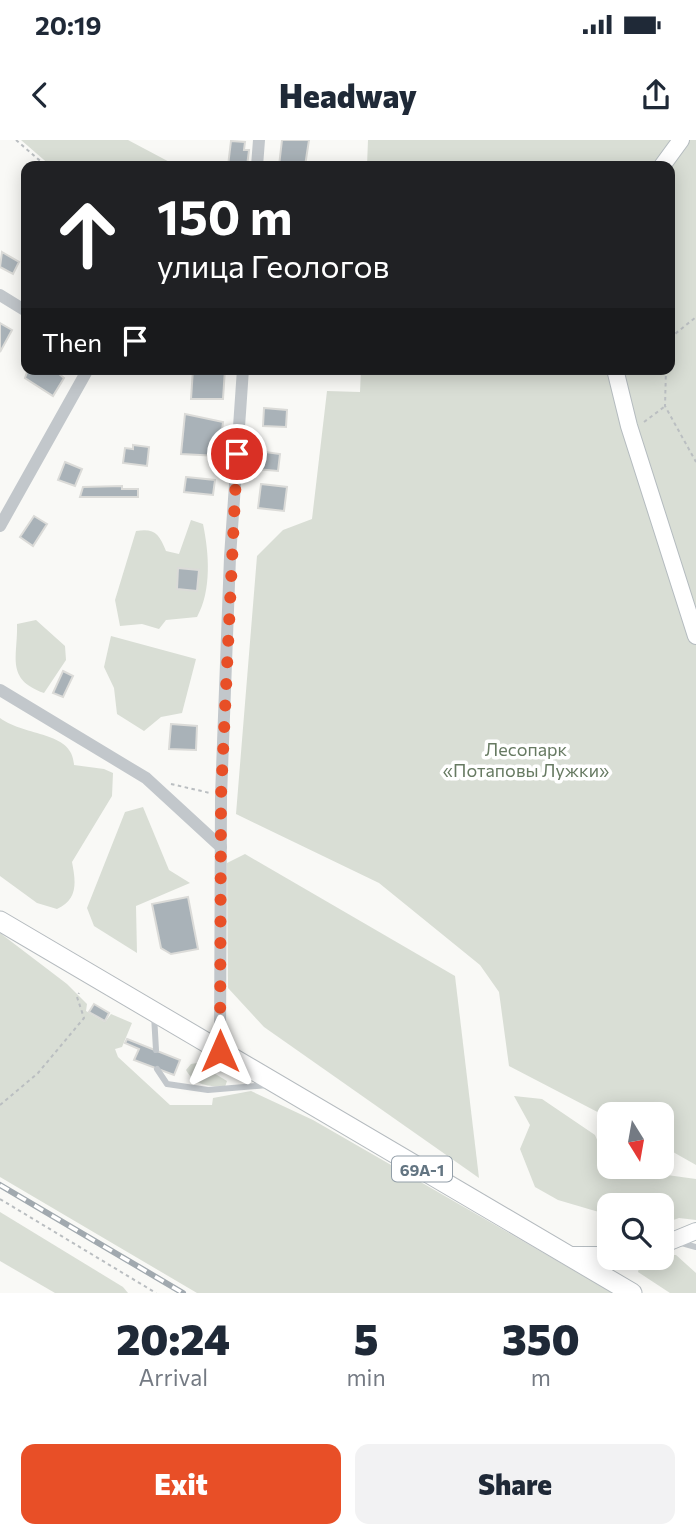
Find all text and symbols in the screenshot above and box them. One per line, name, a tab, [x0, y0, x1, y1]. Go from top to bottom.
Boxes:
text: 20:19	[35, 9, 102, 40]
text: Headway	[279, 75, 417, 115]
icon: back	[21, 76, 59, 114]
icon: share	[637, 76, 675, 114]
text: 150 m	[157, 185, 292, 245]
icon: ahead	[42, 189, 133, 280]
text: улица Геологов	[157, 245, 390, 285]
icon: arrive	[116, 322, 154, 360]
text: Then	[42, 326, 102, 357]
pin	[207, 424, 267, 484]
icon: arrive	[218, 435, 256, 473]
park label: Лесопарк «Потаповы Лужки»	[443, 738, 609, 781]
position arrow	[183, 1014, 257, 1088]
north arrow	[597, 1102, 674, 1180]
map controls	[597, 1102, 674, 1270]
road number: 69А-1	[392, 1156, 452, 1182]
button: search	[597, 1193, 674, 1270]
text: 20:24	[116, 1312, 230, 1364]
text: 5	[354, 1312, 378, 1364]
text: 350	[502, 1312, 580, 1364]
text: Arrival	[138, 1363, 208, 1391]
text: min	[346, 1363, 386, 1391]
text: m	[531, 1363, 551, 1391]
button: Exit	[21, 1444, 341, 1524]
button: Share	[355, 1444, 675, 1524]

